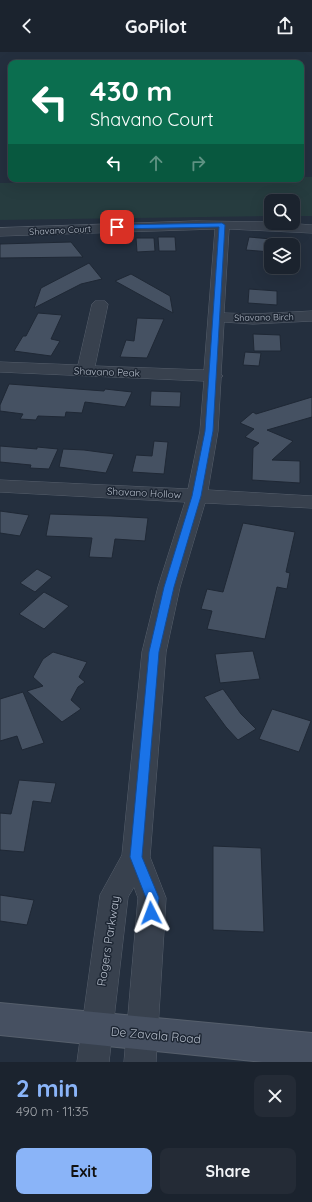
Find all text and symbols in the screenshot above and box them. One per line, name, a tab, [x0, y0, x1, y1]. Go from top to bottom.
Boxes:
icon: back	[16, 15, 38, 37]
text: GoPilot	[125, 15, 187, 38]
icon: share	[274, 15, 296, 37]
text: 430 m	[90, 73, 172, 108]
icon: left	[24, 76, 76, 128]
text: Shavano Court	[90, 108, 214, 131]
icon: left	[103, 152, 125, 174]
icon: ahead	[145, 152, 167, 174]
icon: right	[187, 152, 209, 174]
map controls	[264, 194, 300, 274]
button: search	[264, 194, 300, 230]
pin	[100, 210, 134, 244]
icon: arrive	[106, 216, 128, 238]
street label: Shavano Court	[29, 223, 91, 237]
button: layers	[264, 238, 300, 274]
street label: Shavano Birch	[234, 311, 294, 323]
street label: Shavano Peak	[74, 364, 140, 380]
street label: Shavano Hollow	[106, 485, 182, 501]
position arrow	[130, 892, 172, 934]
street label: Rogers Parkway	[93, 895, 123, 987]
street label: De Zavala Road	[110, 1024, 202, 1046]
text: 2 min	[16, 1073, 78, 1103]
button: close	[254, 1075, 296, 1117]
text: 490 m · 11:35	[16, 1103, 89, 1119]
button: Exit	[16, 1148, 152, 1194]
button: Share	[160, 1148, 296, 1194]

